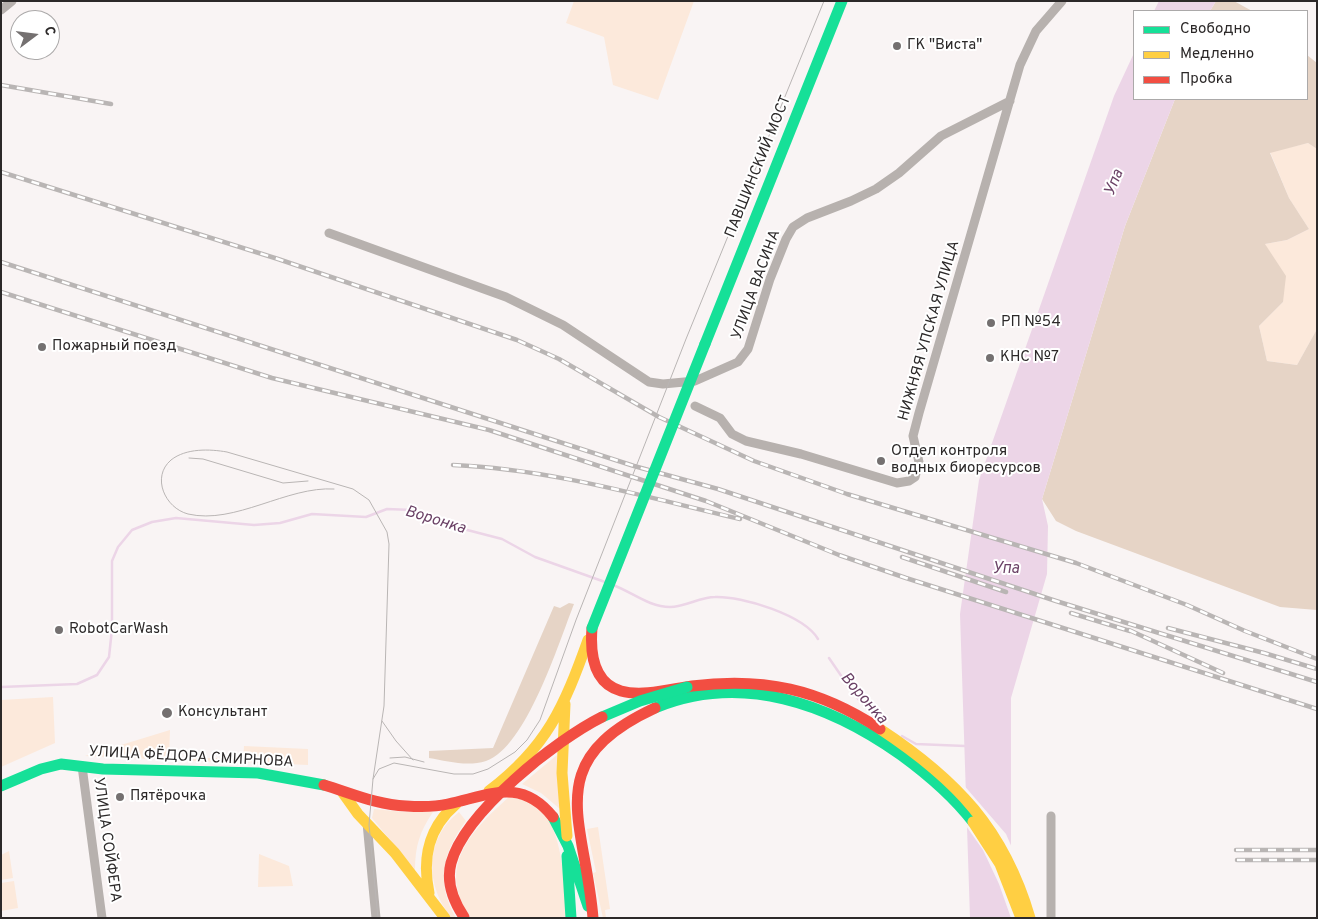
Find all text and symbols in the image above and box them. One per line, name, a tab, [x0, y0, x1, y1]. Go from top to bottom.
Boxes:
north arrow	[10, 10, 60, 60]
legend	[1133, 10, 1308, 100]
text: Свободно	[1180, 20, 1251, 39]
text: С	[40, 25, 58, 38]
place label: ГК "Виста"	[907, 37, 982, 55]
marker: ГК "Виста"	[891, 40, 903, 52]
text: Медленно	[1180, 45, 1254, 64]
text: Пробка	[1180, 70, 1232, 89]
street label: ПАВШИНСКИЙ МОСТ	[722, 93, 796, 241]
water label: Упа	[1101, 167, 1129, 199]
street label: УЛИЦА ВАСИНА	[729, 228, 785, 342]
street label: НИЖНЯЯ УПСКАЯ УЛИЦА	[896, 239, 964, 423]
place label: РП №54	[1001, 314, 1061, 332]
marker: РП №54	[985, 317, 997, 329]
place label: Пожарный поезд	[52, 338, 177, 356]
marker: Пожарный поезд	[36, 341, 48, 353]
place label: КНС №7	[1000, 349, 1059, 367]
marker: КНС №7	[984, 352, 996, 364]
place label: Отдел контроля водных биоресурсов	[891, 443, 1041, 478]
marker: Отдел контроля водных биоресурсов	[875, 455, 887, 467]
water label: Воронка	[402, 503, 468, 539]
water label: Упа	[993, 560, 1019, 580]
place label: RobotCarWash	[69, 621, 168, 639]
marker: RobotCarWash	[53, 624, 65, 636]
water label: Воронка	[835, 669, 891, 729]
place label: Консультант	[178, 704, 268, 722]
marker: Консультант	[160, 706, 174, 720]
street label: УЛИЦА ФЁДОРА СМИРНОВА	[88, 744, 294, 772]
street label: УЛИЦА СОЙФЕРА	[88, 776, 124, 904]
place label: Пятёрочка	[130, 788, 206, 806]
marker: Пятёрочка	[114, 791, 126, 803]

